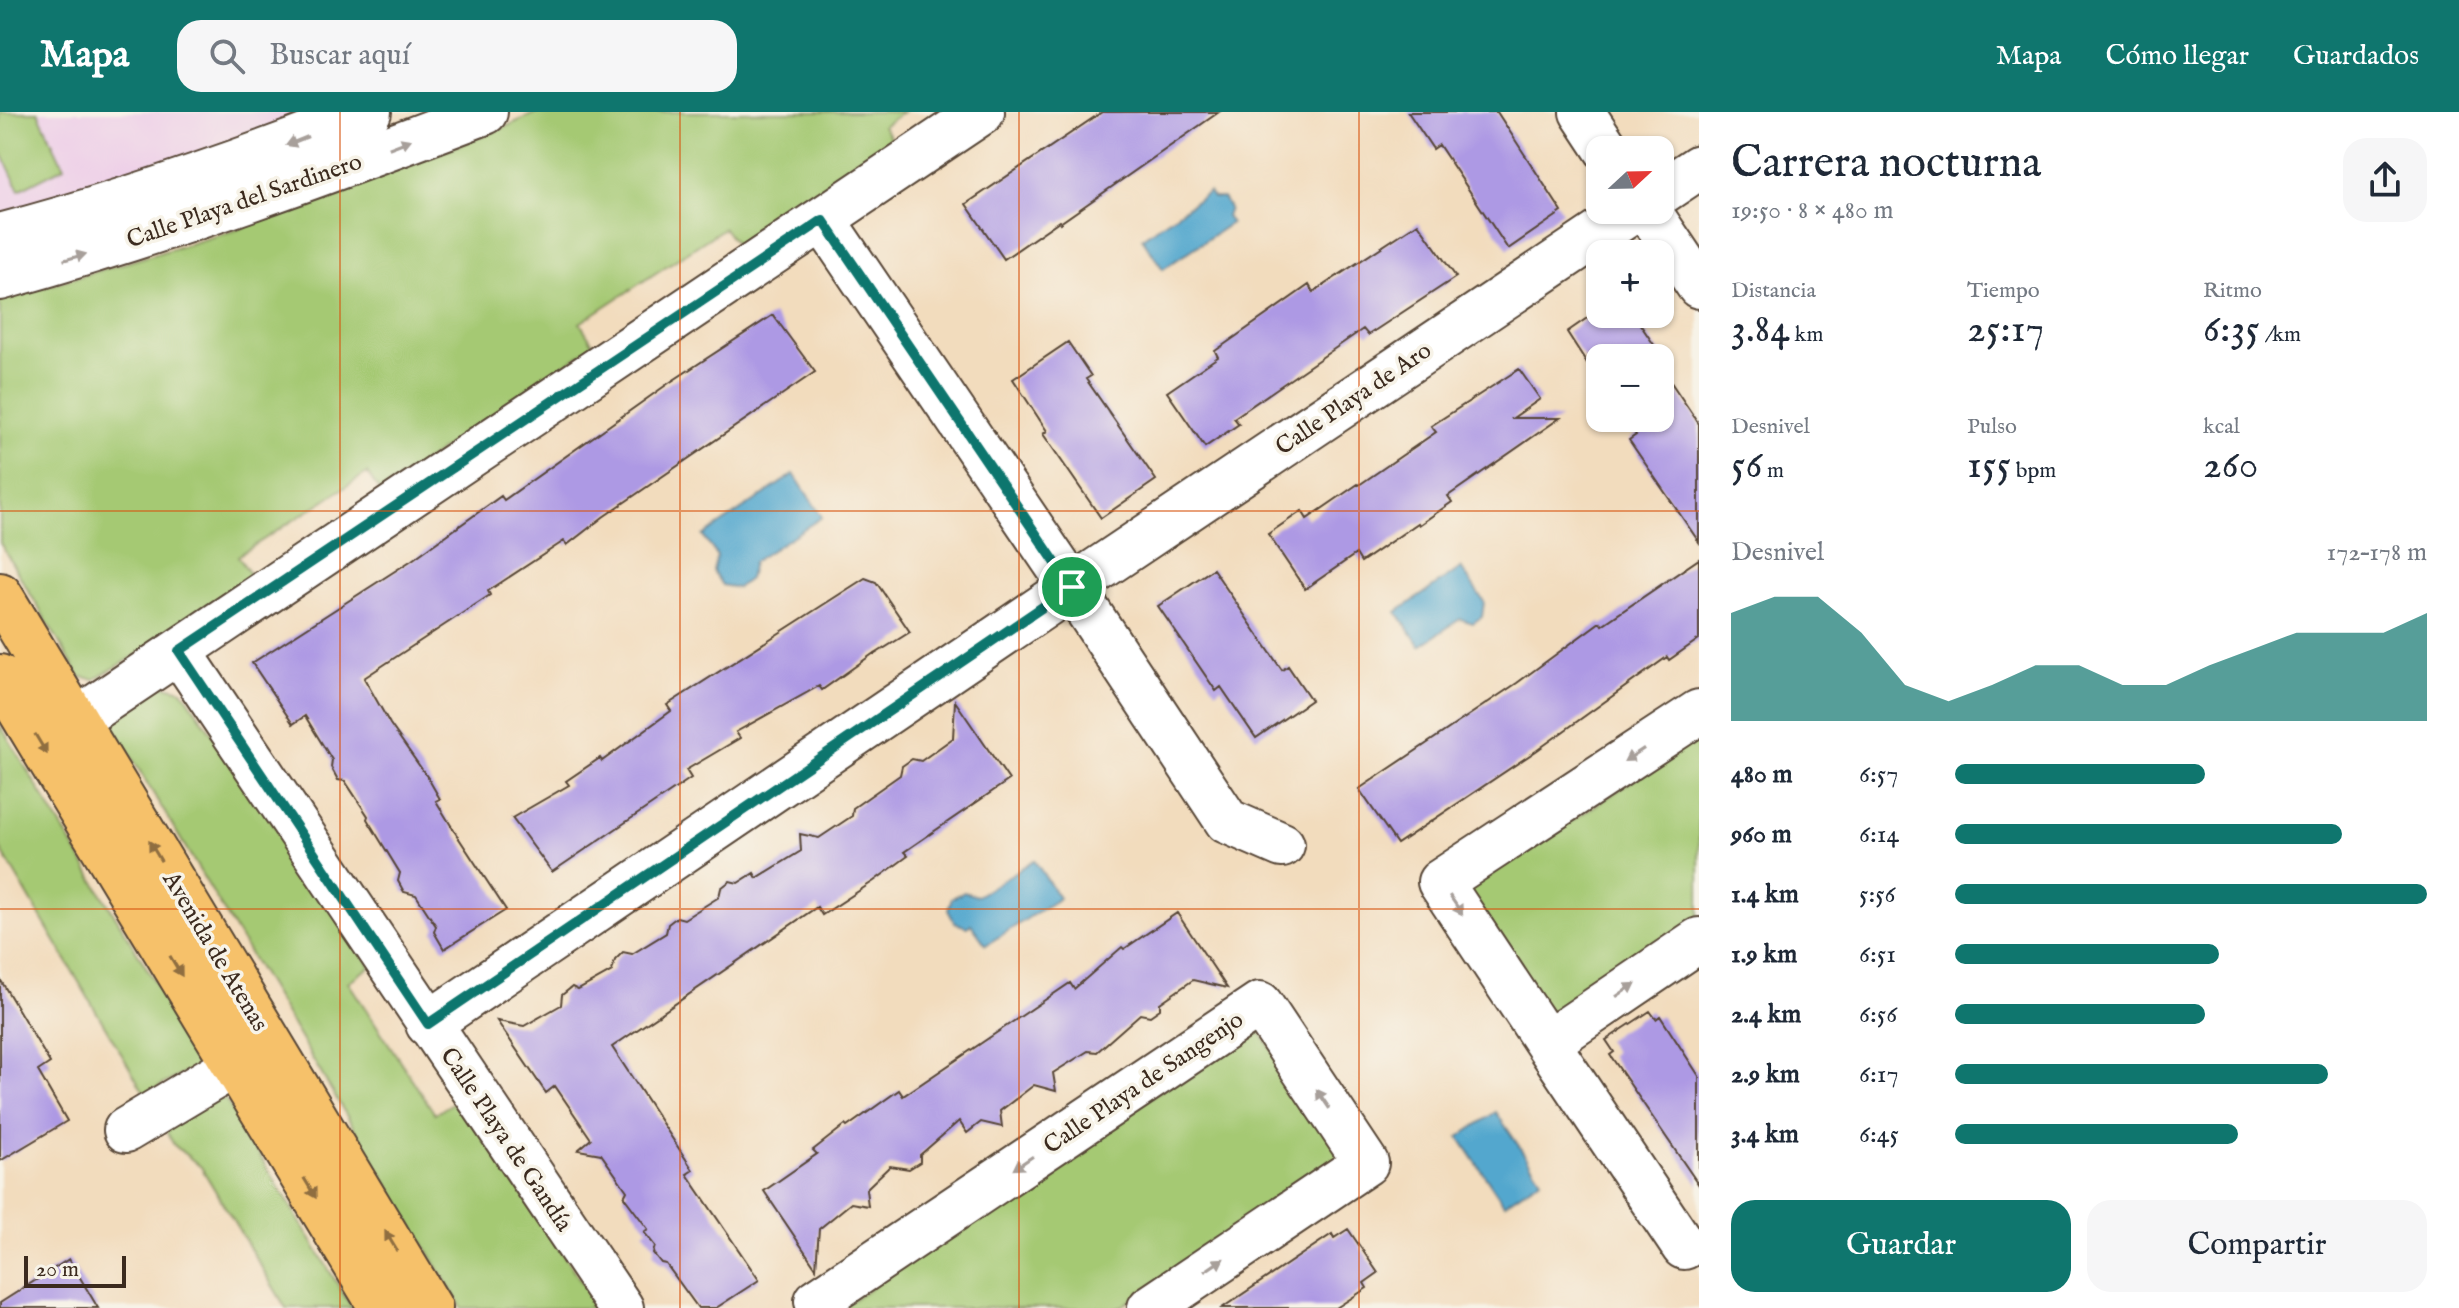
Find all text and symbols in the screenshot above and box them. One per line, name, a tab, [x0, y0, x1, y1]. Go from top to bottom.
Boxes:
search box	[177, 20, 737, 92]
text: Mapa	[40, 32, 129, 80]
icon: search	[205, 34, 249, 78]
text: Buscar aquí	[269, 37, 410, 75]
text: Mapa	[1996, 39, 2061, 74]
text: Cómo llegar	[2105, 39, 2249, 74]
text: Guardados	[2293, 39, 2419, 74]
one-way arrow	[285, 135, 309, 148]
north arrow	[1586, 136, 1674, 224]
map controls	[1586, 136, 1674, 432]
text: Carrera nocturna	[1731, 136, 2041, 192]
one-way arrow	[388, 137, 412, 150]
button: share	[2343, 138, 2427, 222]
street label: Calle Playa del Sardinero	[123, 147, 366, 256]
text: 19:50 · 8 × 480 m	[1731, 194, 1893, 227]
button: +	[1586, 240, 1674, 328]
one-way arrow	[64, 250, 88, 263]
text: Distancia	[1731, 277, 1816, 305]
text: Tiempo	[1967, 277, 2040, 305]
text: Ritmo	[2203, 277, 2262, 305]
text: 3.84	[1731, 305, 1790, 356]
text: 25:17	[1967, 305, 2044, 356]
text: 6:35	[2203, 305, 2260, 356]
text: km	[1790, 321, 1823, 349]
text: /km	[2260, 321, 2301, 349]
street label: Calle Playa de Aro	[1270, 336, 1438, 463]
button: −	[1586, 344, 1674, 432]
text: Desnivel	[1731, 413, 1810, 441]
text: Pulso	[1967, 413, 2017, 441]
text: kcal	[2203, 413, 2240, 441]
text: 56	[1731, 441, 1762, 492]
text: 155	[1967, 441, 2011, 492]
text: 260	[2203, 441, 2258, 492]
text: m	[1762, 457, 1784, 485]
text: bpm	[2011, 457, 2056, 485]
text: Desnivel	[1731, 536, 1824, 569]
text: 172–178 m	[2326, 536, 2427, 569]
pin	[1038, 553, 1106, 621]
icon: arrive	[1050, 565, 1094, 609]
one-way arrow	[33, 733, 47, 755]
one-way arrow	[1623, 747, 1644, 762]
text: 480 m	[1731, 758, 1792, 791]
text: 6:57	[1859, 758, 1898, 791]
text: 960 m	[1731, 818, 1792, 851]
text: 6:14	[1859, 818, 1899, 851]
one-way arrow	[148, 840, 162, 862]
street label: Avenida de Atenas	[154, 865, 275, 1037]
text: 1.4 km	[1731, 878, 1799, 911]
text: 5:56	[1859, 878, 1896, 911]
one-way arrow	[1448, 895, 1463, 916]
text: 1.9 km	[1731, 938, 1797, 971]
text: 6:51	[1859, 938, 1896, 971]
one-way arrow	[168, 955, 182, 977]
one-way arrow	[1615, 983, 1636, 998]
text: 2.4 km	[1731, 998, 1801, 1031]
text: 6:56	[1859, 998, 1897, 1031]
street label: Calle Playa de Sangenjo	[1038, 1005, 1250, 1162]
street label: Calle Playa de Gandía	[433, 1042, 579, 1238]
text: 2.9 km	[1731, 1058, 1800, 1091]
text: 6:17	[1859, 1058, 1899, 1091]
one-way arrow	[1316, 1088, 1331, 1109]
text: 3.4 km	[1731, 1118, 1799, 1151]
text: 6:45	[1859, 1118, 1899, 1151]
one-way arrow	[1012, 1156, 1033, 1171]
one-way arrow	[303, 1177, 317, 1199]
button: Guardar	[1731, 1200, 2071, 1292]
button: Compartir	[2087, 1200, 2427, 1292]
one-way arrow	[384, 1230, 398, 1252]
scale bar	[24, 1252, 126, 1288]
text: 20 m	[36, 1256, 79, 1284]
one-way arrow	[1204, 1257, 1225, 1272]

